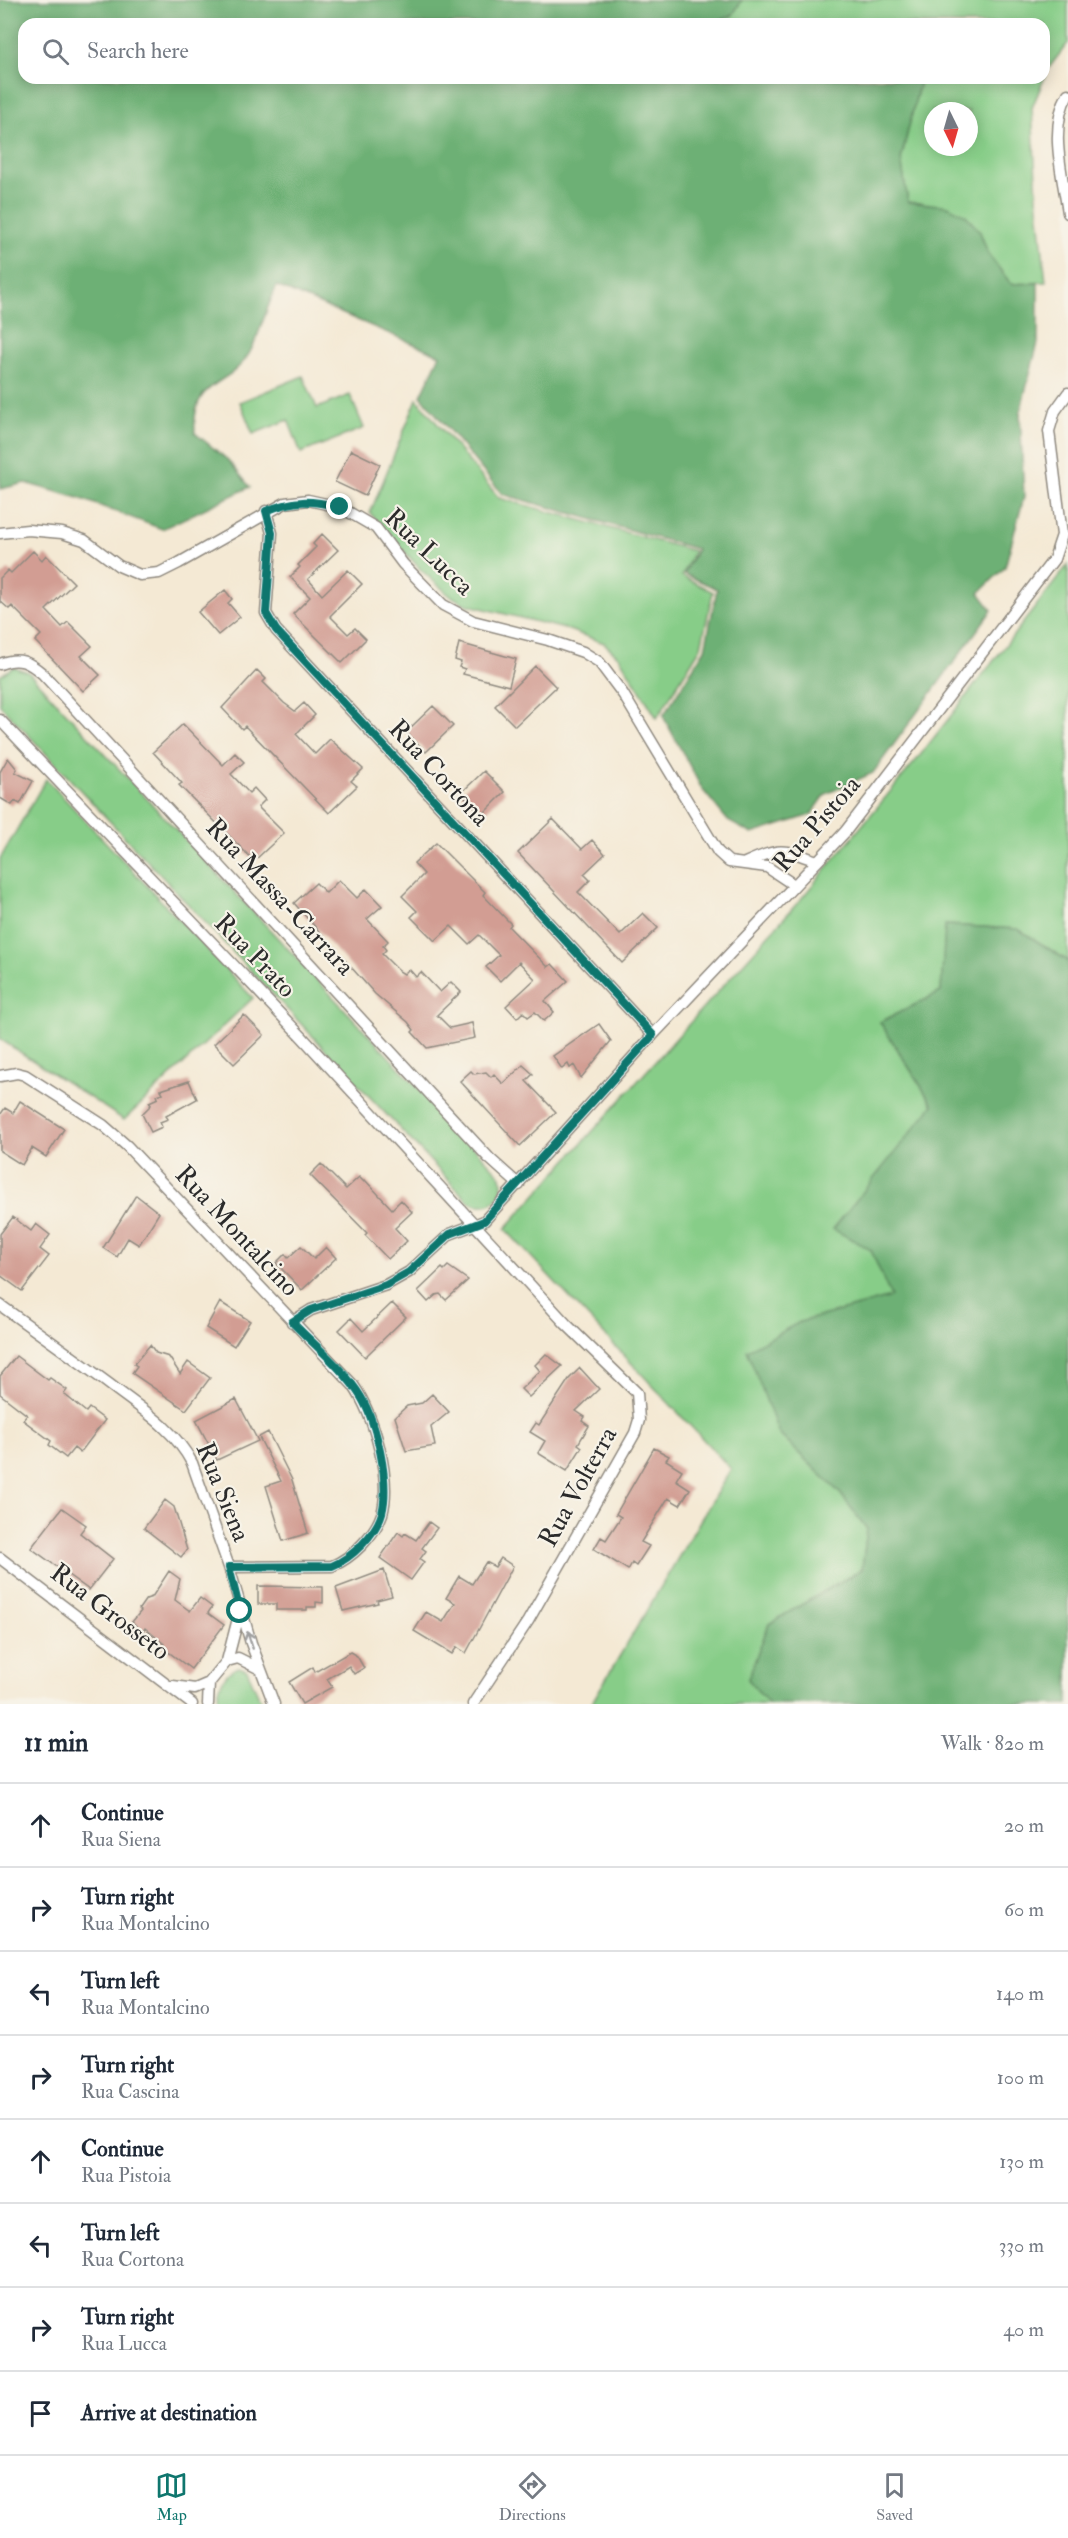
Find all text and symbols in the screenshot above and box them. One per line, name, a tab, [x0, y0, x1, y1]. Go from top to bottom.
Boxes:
search box	[18, 18, 1050, 84]
icon: search	[39, 35, 72, 68]
text: Search here	[87, 37, 189, 65]
north arrow	[924, 102, 978, 156]
route end	[326, 493, 352, 519]
street label: Rua Lucca	[378, 502, 481, 603]
street label: Rua Cortona	[382, 713, 497, 833]
street label: Rua Pistoia	[766, 769, 868, 879]
street label: Rua Massa-Carrara	[199, 812, 361, 982]
street label: Rua Prato	[207, 907, 303, 1005]
street label: Rua Montalcino	[168, 1159, 306, 1303]
street label: Rua Volterra	[532, 1421, 624, 1553]
street label: Rua Siena	[189, 1438, 257, 1547]
street label: Rua Grosseto	[44, 1557, 176, 1667]
route start	[226, 1597, 252, 1623]
one-way arrow	[244, 1631, 255, 1650]
text: 11 min	[24, 1727, 89, 1759]
text: Walk · 820 m	[941, 1731, 1044, 1756]
text: Continue	[81, 1799, 164, 1827]
icon: ahead	[24, 1809, 57, 1842]
text: 20 m	[1004, 1813, 1044, 1838]
text: Rua Siena	[81, 1827, 161, 1852]
text: Turn right	[81, 1883, 174, 1911]
icon: right	[24, 1893, 57, 1926]
text: 60 m	[1004, 1897, 1044, 1922]
text: Rua Montalcino	[81, 1911, 210, 1936]
text: Turn left	[81, 1967, 160, 1995]
icon: left	[24, 1977, 57, 2010]
text: 140 m	[996, 1981, 1044, 2006]
text: Rua Montalcino	[81, 1995, 210, 2020]
text: Turn right	[81, 2051, 174, 2079]
icon: right	[24, 2061, 57, 2094]
text: 100 m	[997, 2065, 1044, 2090]
text: Rua Cascina	[81, 2079, 179, 2104]
text: Continue	[81, 2135, 164, 2163]
icon: ahead	[24, 2145, 57, 2178]
text: 130 m	[999, 2149, 1044, 2174]
text: Rua Pistoia	[81, 2163, 171, 2188]
text: Turn left	[81, 2219, 160, 2247]
icon: left	[24, 2229, 57, 2262]
text: 330 m	[999, 2233, 1044, 2258]
text: Rua Cortona	[81, 2247, 184, 2272]
text: Turn right	[81, 2303, 174, 2331]
icon: right	[24, 2313, 57, 2346]
text: 40 m	[1003, 2317, 1044, 2342]
text: Rua Lucca	[81, 2331, 167, 2356]
icon: arrive	[24, 2397, 57, 2430]
text: Arrive at destination	[81, 2399, 257, 2427]
tab: Map	[155, 2469, 188, 2525]
tab: Directions	[499, 2469, 566, 2525]
tab: Saved	[876, 2469, 913, 2525]

